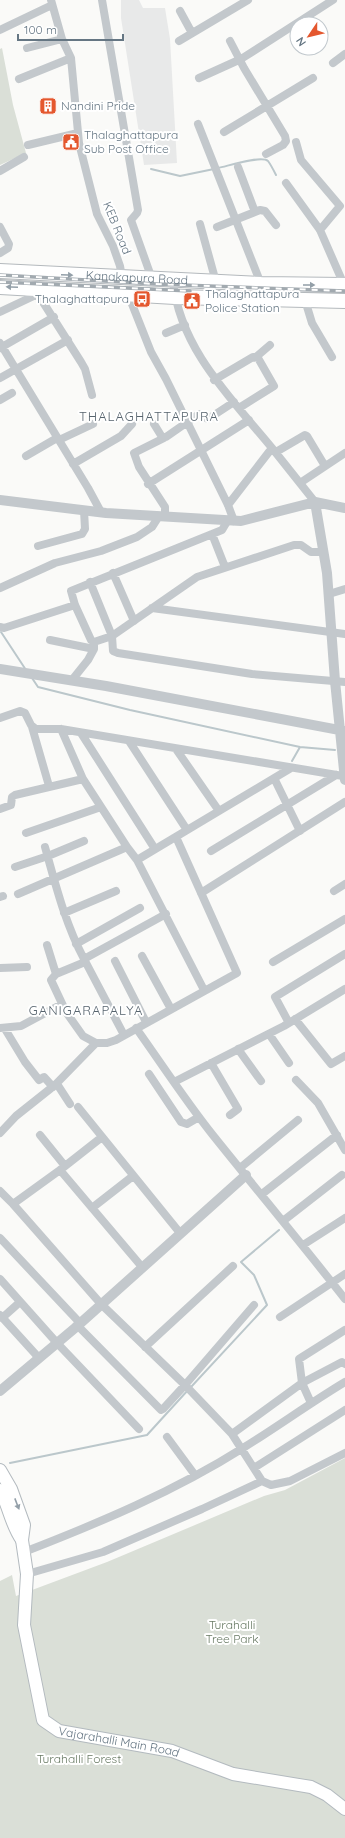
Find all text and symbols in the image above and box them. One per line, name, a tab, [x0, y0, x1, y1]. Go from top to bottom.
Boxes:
scale bar	[18, 16, 123, 42]
north arrow	[289, 16, 329, 56]
text: 100 m	[24, 22, 57, 37]
text: N	[293, 34, 309, 49]
building icon: Nandini Pride	[38, 96, 58, 116]
place label: Nandini Pride	[61, 98, 135, 113]
place label: Thalaghattapura Sub Post Office	[84, 127, 178, 156]
public building icon: Thalaghattapura Sub Post Office	[61, 132, 81, 152]
street label: KEB Road	[100, 199, 135, 256]
street label: Kanakapura Road	[85, 267, 188, 287]
one-way arrow	[61, 272, 74, 278]
one-way arrow	[303, 282, 316, 288]
one-way arrow	[6, 284, 18, 291]
place label: Thalaghattapura Police Station	[205, 286, 299, 315]
bus stop icon: Thalaghattapura	[132, 289, 152, 309]
place label: Thalaghattapura	[35, 291, 129, 306]
public building icon: Thalaghattapura Police Station	[182, 291, 202, 311]
district label: THALAGHATTAPURA	[79, 408, 219, 424]
district label: GANIGARAPALYA	[29, 1002, 143, 1018]
one-way arrow	[15, 1498, 21, 1510]
park label: Turahalli Tree Park	[205, 1617, 259, 1646]
street label: Vajarahalli Main Road	[57, 1723, 182, 1760]
park label: Turahalli Forest	[37, 1751, 121, 1766]

